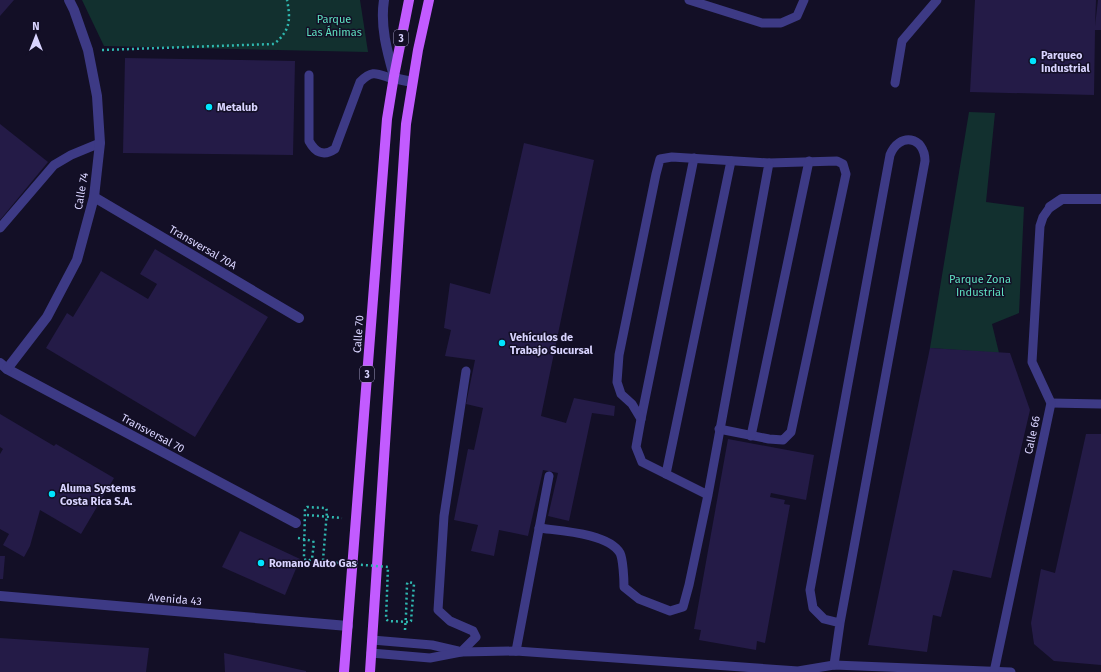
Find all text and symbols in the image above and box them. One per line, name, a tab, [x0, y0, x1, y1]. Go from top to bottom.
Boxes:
park label: Parque Las Ánimas	[306, 13, 362, 39]
north arrow	[16, 16, 56, 56]
text: N	[32, 20, 40, 33]
road number: 3	[394, 30, 408, 46]
place label: Parqueo Industrial	[1041, 49, 1090, 75]
marker: Parqueo Industrial	[1028, 56, 1038, 66]
place label: Metalub	[217, 101, 258, 114]
marker: Metalub	[204, 102, 214, 112]
street label: Calle 74	[72, 171, 91, 211]
street label: Transversal 70A	[166, 223, 240, 272]
park label: Parque Zona Industrial	[949, 273, 1011, 299]
street label: Calle 70	[351, 315, 366, 354]
place label: Vehículos de Trabajo Sucursal	[509, 331, 594, 357]
marker: Vehículos de Trabajo Sucursal	[497, 338, 507, 348]
road number: 3	[360, 366, 374, 382]
street label: Transversal 70	[119, 411, 187, 456]
street label: Calle 66	[1022, 415, 1043, 456]
place label: Aluma Systems Costa Rica S.A.	[59, 482, 136, 508]
marker: Aluma Systems Costa Rica S.A.	[47, 489, 57, 499]
place label: Romano Auto Gas	[269, 557, 358, 570]
marker: Romano Auto Gas	[256, 558, 266, 568]
street label: Avenida 43	[148, 591, 202, 608]

